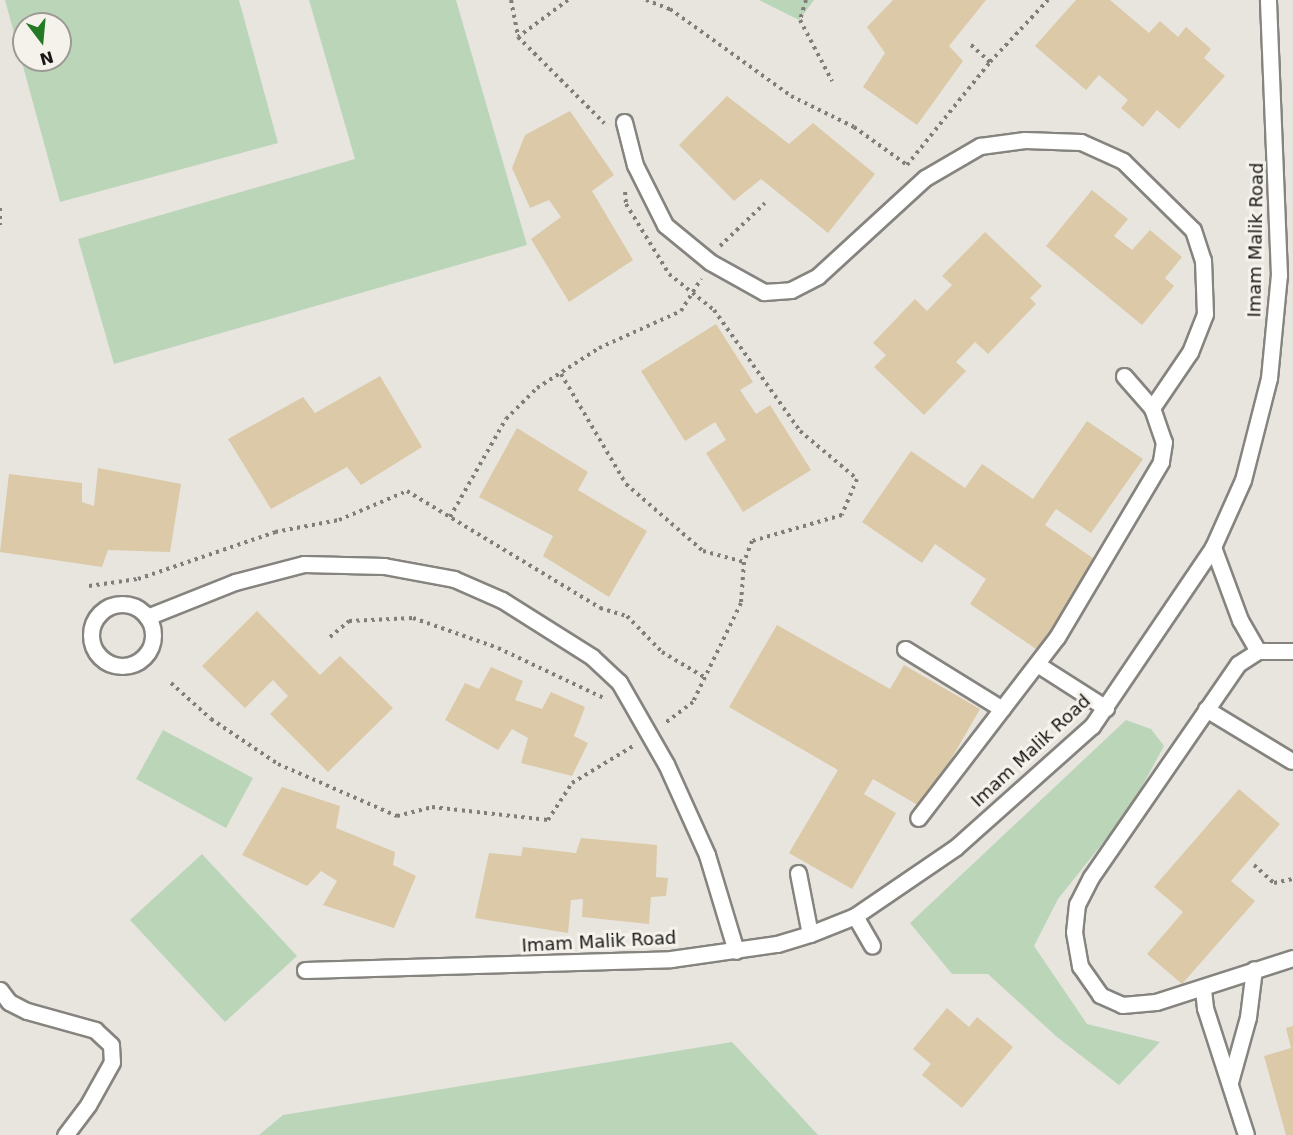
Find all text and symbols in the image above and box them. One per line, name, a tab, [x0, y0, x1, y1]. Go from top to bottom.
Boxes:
north arrow	[12, 12, 72, 72]
text: N	[38, 47, 56, 69]
street label: Imam Malik Road	[1244, 162, 1268, 318]
street label: Imam Malik Road	[967, 690, 1095, 812]
street label: Imam Malik Road	[521, 927, 677, 957]

